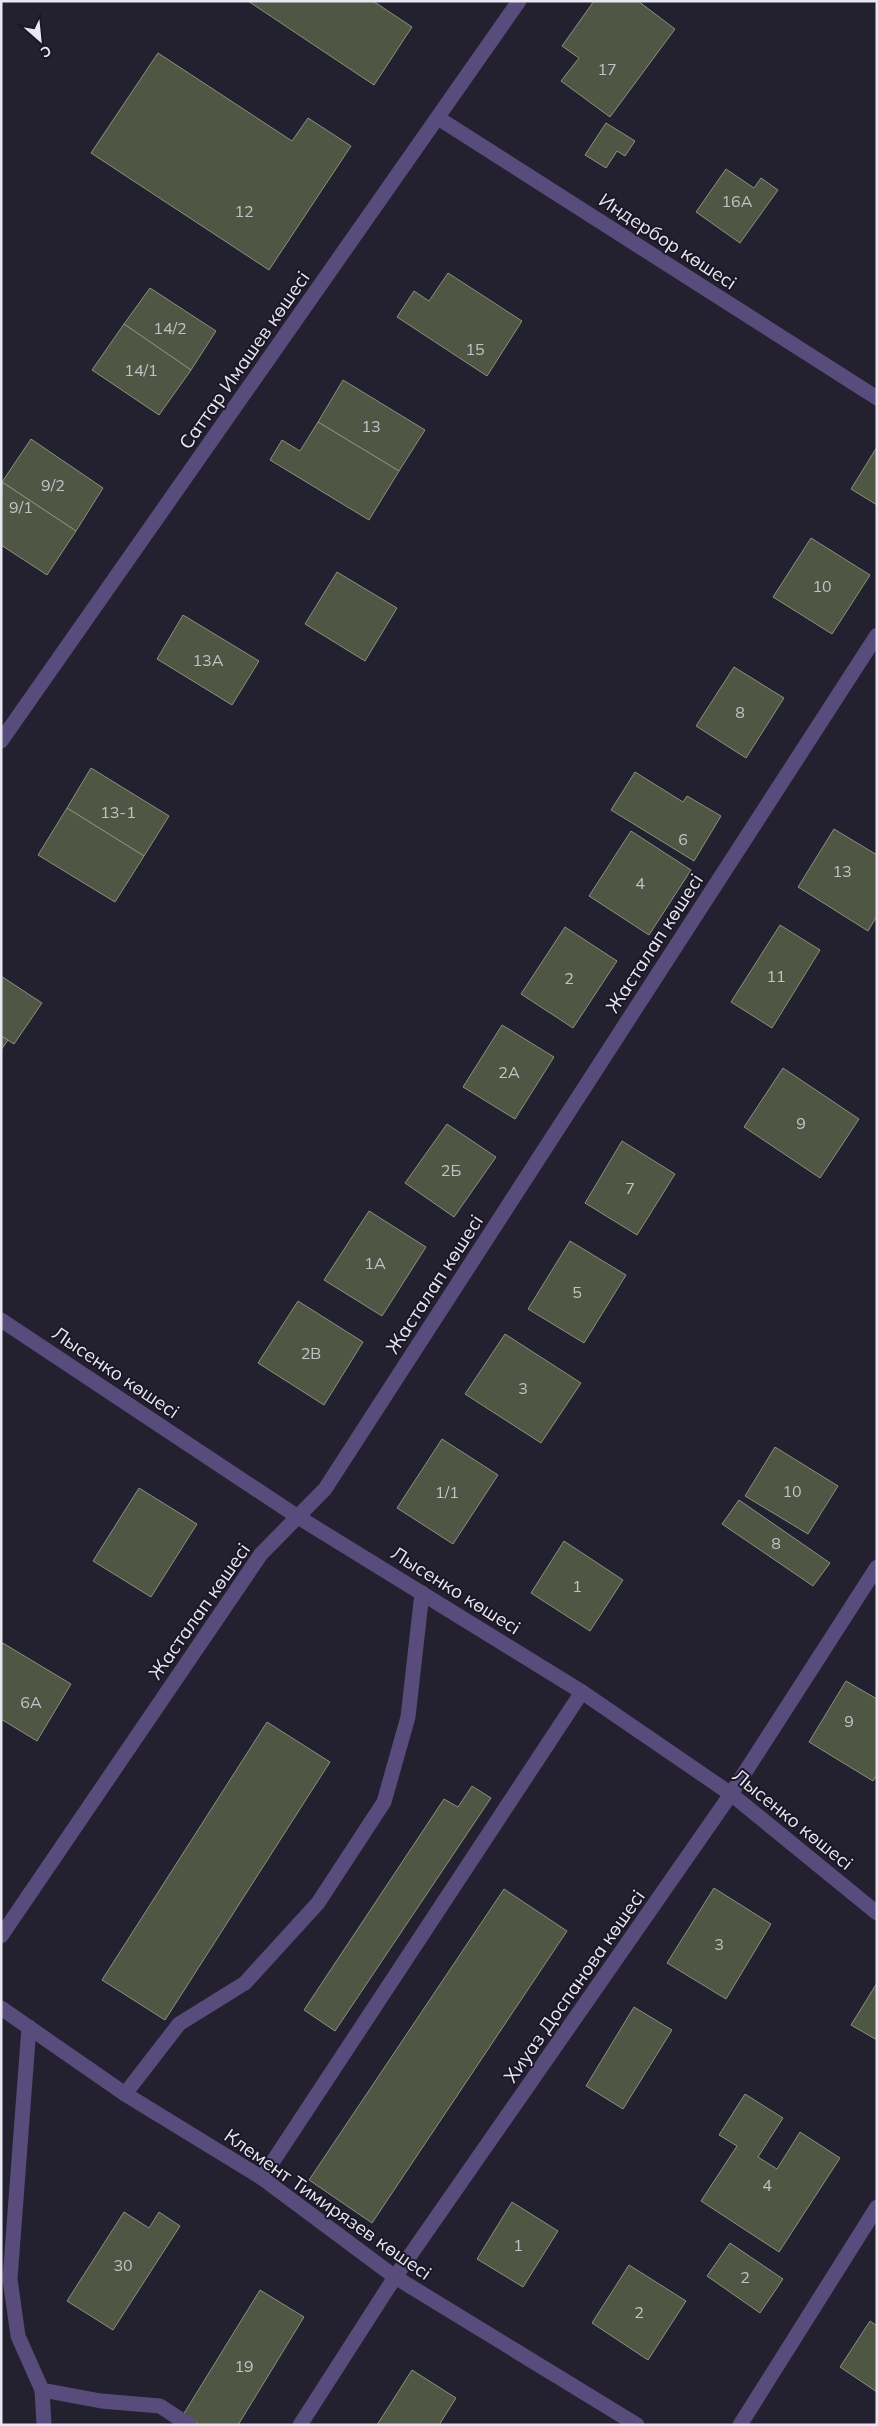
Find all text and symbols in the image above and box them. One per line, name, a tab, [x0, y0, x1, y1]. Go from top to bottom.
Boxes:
north arrow	[15, 15, 65, 65]
text: С	[38, 41, 54, 62]
house number: 17	[597, 59, 617, 79]
street label: Индербор көшесі	[595, 188, 741, 294]
house number: 16А	[722, 191, 753, 211]
house number: 12	[234, 201, 254, 221]
street label: Саттар Имашев көшесі	[173, 266, 315, 454]
house number: 14/2	[153, 318, 187, 338]
house number: 15	[465, 339, 485, 359]
house number: 14/1	[124, 360, 158, 380]
house number: 13	[361, 416, 381, 436]
house number: 9/2	[41, 475, 65, 495]
house number: 9/1	[9, 497, 33, 517]
house number: 10	[812, 576, 832, 596]
house number: 13А	[193, 650, 224, 670]
house number: 8	[735, 702, 745, 722]
house number: 13-1	[100, 802, 136, 822]
house number: 6	[678, 829, 688, 849]
house number: 13	[832, 861, 852, 881]
street label: Жасталап көшесі	[600, 869, 708, 1017]
house number: 4	[635, 873, 645, 893]
house number: 11	[766, 966, 786, 986]
house number: 2	[564, 968, 574, 988]
house number: 2А	[498, 1062, 520, 1082]
house number: 9	[796, 1113, 806, 1133]
house number: 2Б	[441, 1160, 461, 1180]
house number: 7	[625, 1178, 635, 1198]
street label: Жасталап көшесі	[380, 1210, 488, 1358]
house number: 1А	[364, 1253, 386, 1273]
house number: 5	[572, 1282, 582, 1302]
street label: Лысенко көшесі	[48, 1321, 184, 1423]
house number: 2В	[301, 1343, 321, 1363]
house number: 3	[518, 1378, 528, 1398]
house number: 10	[782, 1481, 802, 1501]
house number: 1/1	[435, 1482, 459, 1502]
house number: 8	[771, 1533, 781, 1553]
street label: Жасталап көшесі	[143, 1538, 255, 1684]
street label: Лысенко көшесі	[387, 1541, 525, 1639]
house number: 1	[572, 1576, 582, 1596]
house number: 6А	[20, 1692, 42, 1712]
house number: 9	[844, 1711, 854, 1731]
street label: Лысенко көшесі	[728, 1763, 858, 1875]
street label: Хиуаз Доспанова көшесі	[498, 1885, 650, 2087]
house number: 3	[714, 1934, 724, 1954]
street label: Клемент Тимирязев көшесі	[220, 2123, 436, 2285]
house number: 4	[762, 2175, 772, 2195]
house number: 1	[513, 2235, 523, 2255]
house number: 30	[113, 2255, 133, 2275]
house number: 2	[740, 2267, 750, 2287]
house number: 2	[634, 2302, 644, 2322]
house number: 19	[234, 2356, 254, 2376]

